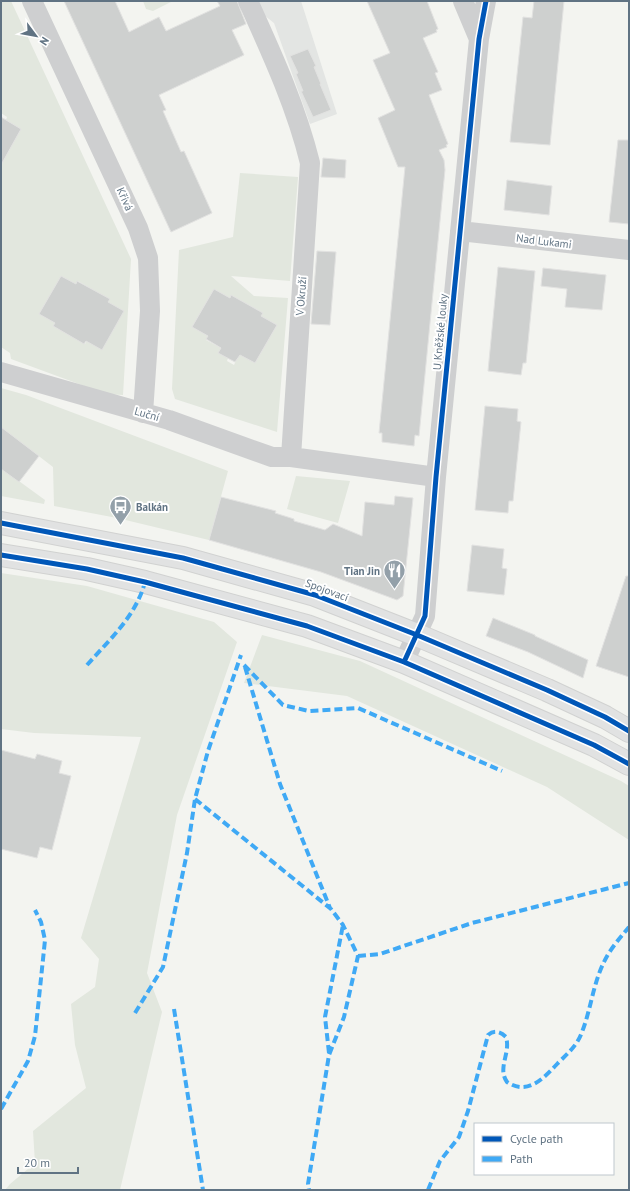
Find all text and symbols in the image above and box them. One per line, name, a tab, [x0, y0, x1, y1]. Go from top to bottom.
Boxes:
north arrow	[16, 16, 56, 56]
text: N	[37, 35, 52, 48]
street label: Křivá	[114, 185, 136, 213]
street label: Nad Lukami	[515, 231, 573, 251]
street label: V Okruží	[293, 276, 309, 317]
street label: U Kněžské louky	[430, 292, 450, 371]
street label: Luční	[133, 404, 161, 424]
bus stop icon: Balkán	[107, 494, 133, 527]
place label: Balkán	[136, 500, 168, 514]
restaurant icon: Tian Jin	[382, 558, 408, 591]
place label: Tian Jin	[344, 564, 380, 578]
street label: Spojovací	[303, 576, 351, 604]
legend	[474, 1123, 614, 1175]
text: Cycle path	[510, 1131, 563, 1146]
scale bar	[18, 1149, 78, 1175]
text: Path	[510, 1151, 533, 1166]
text: 20 m	[24, 1155, 50, 1170]

